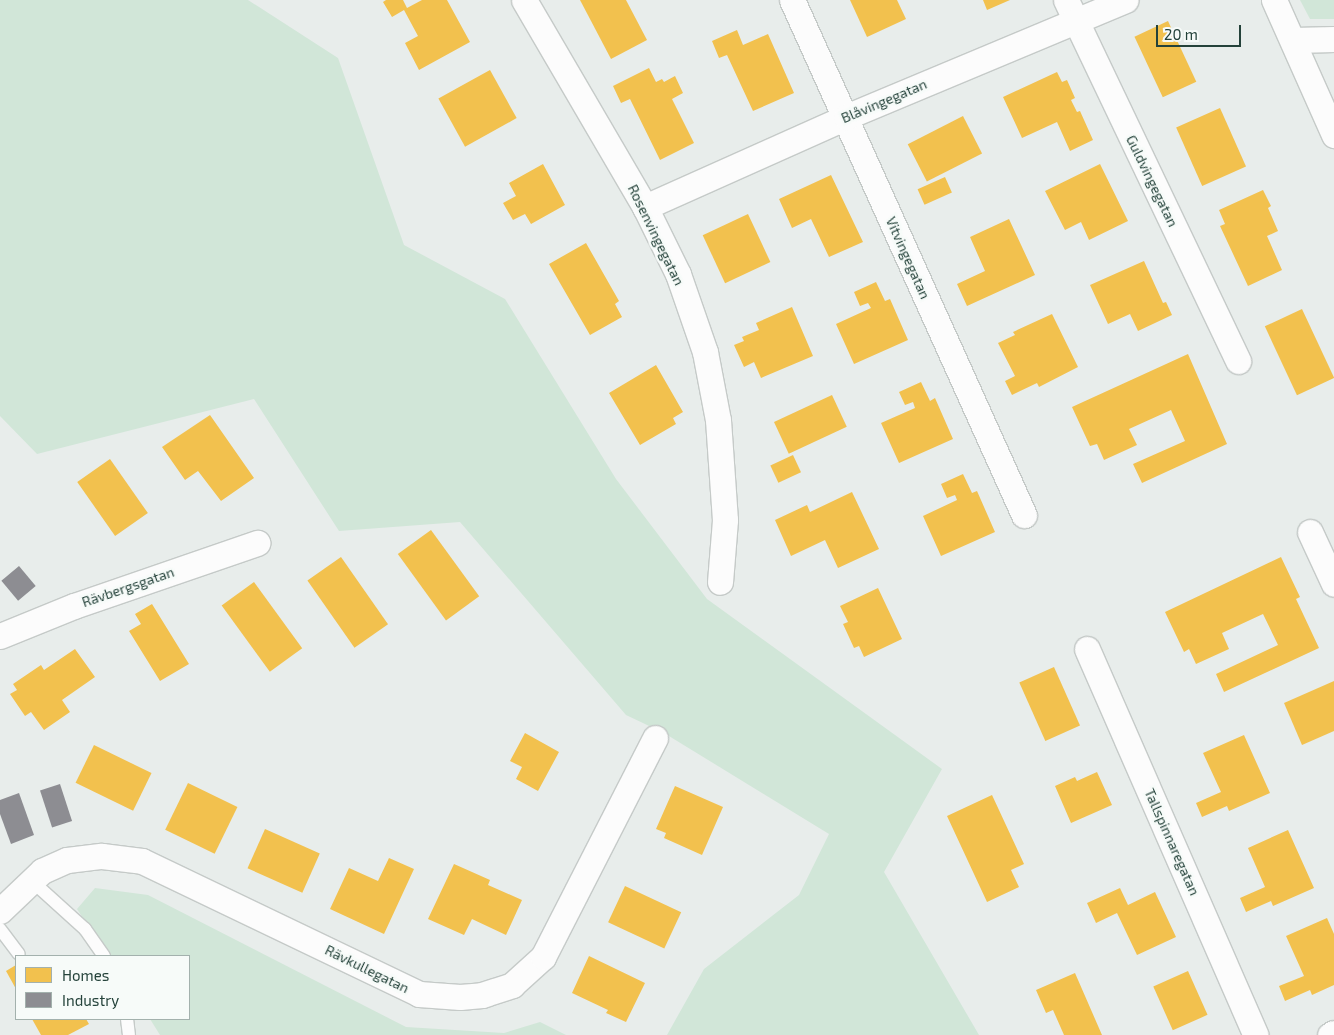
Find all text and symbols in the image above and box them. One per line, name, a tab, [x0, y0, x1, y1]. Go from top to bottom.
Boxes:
scale bar	[1159, 15, 1244, 47]
text: 20 m	[1164, 25, 1198, 43]
street label: Blåvingegatan	[839, 75, 929, 127]
street label: Guldvingegatan	[1123, 132, 1181, 230]
street label: Rosenvingegatan	[624, 182, 688, 288]
street label: Vitvingegatan	[882, 214, 934, 302]
street label: Rävbergsgatan	[80, 563, 176, 611]
street label: Tallspinnaregatan	[1141, 786, 1203, 898]
street label: Rävkullegatan	[322, 941, 412, 997]
legend	[15, 955, 190, 1020]
text: Homes	[62, 966, 109, 984]
text: Industry	[62, 991, 119, 1009]

